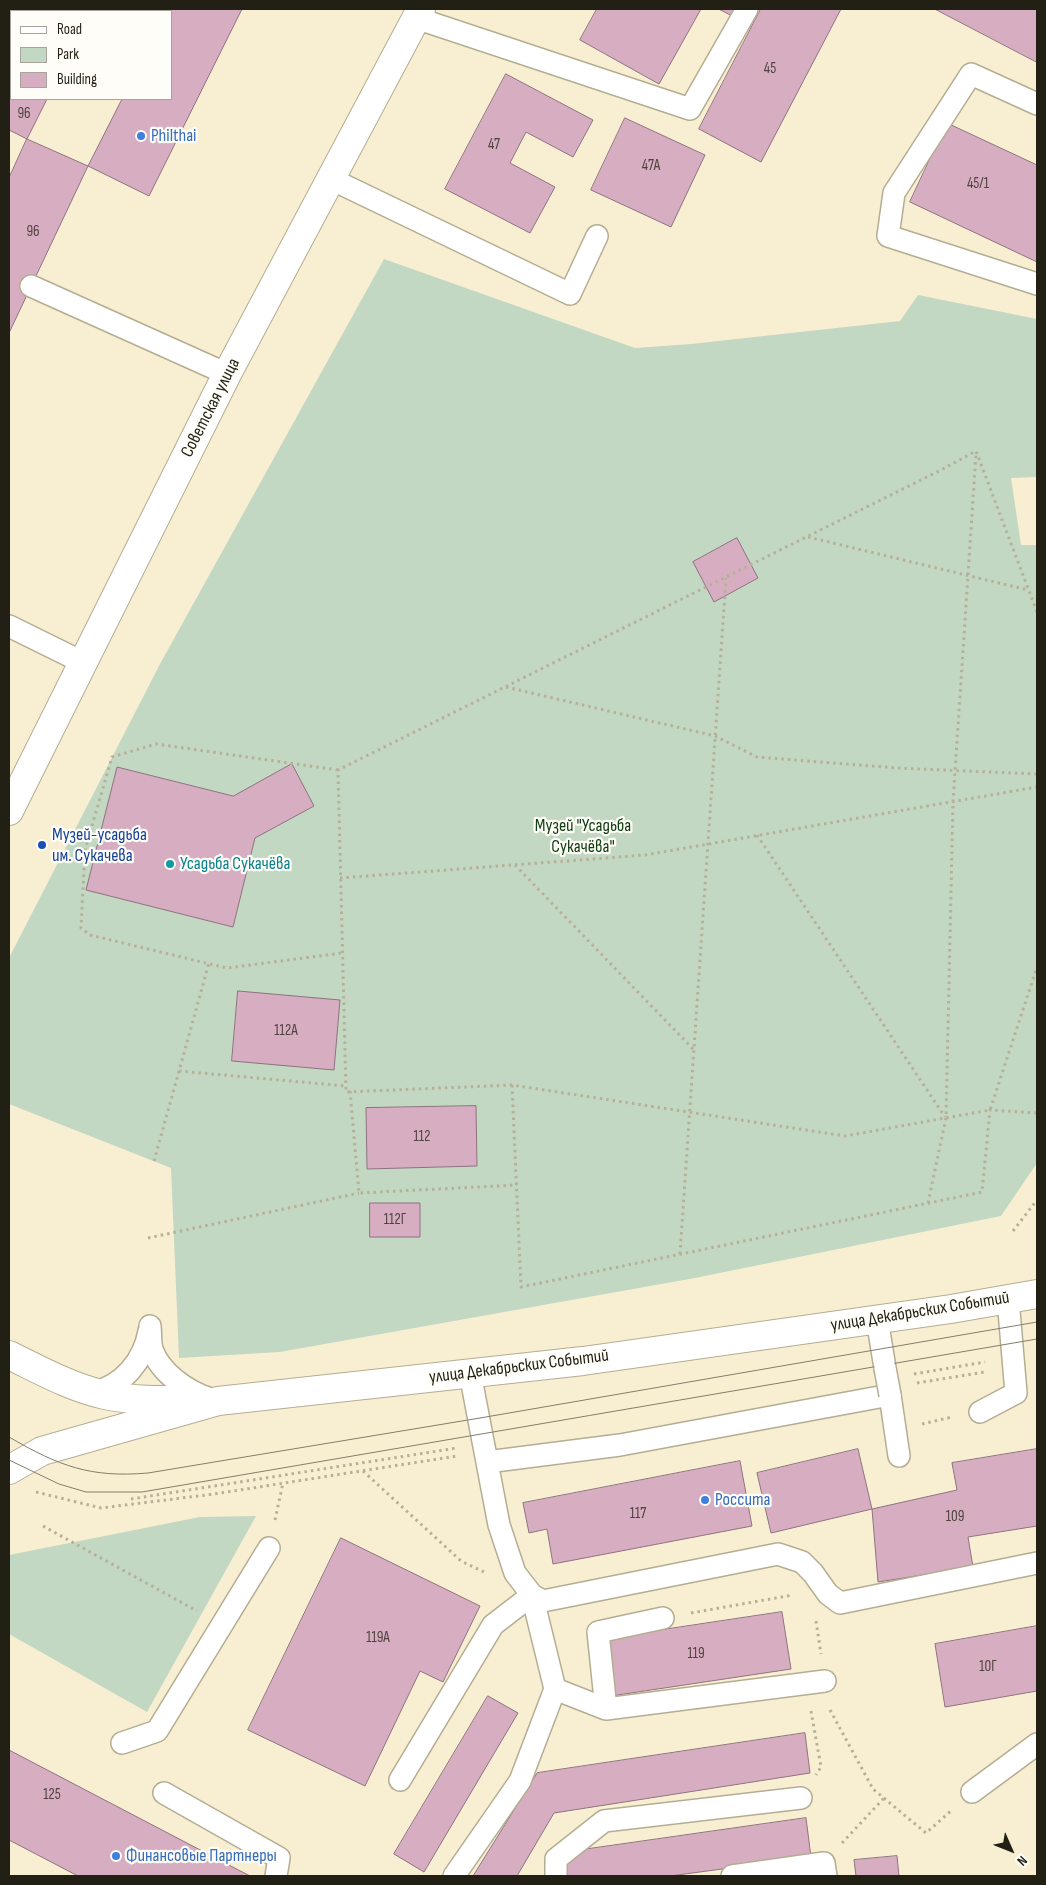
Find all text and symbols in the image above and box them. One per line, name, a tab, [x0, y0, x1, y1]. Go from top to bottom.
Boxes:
legend	[10, 10, 172, 100]
text: Road	[57, 20, 82, 39]
text: Park	[57, 45, 79, 64]
house number: 45	[764, 60, 776, 78]
text: Building	[57, 70, 97, 89]
house number: 96	[17, 105, 31, 123]
place label: Philthai	[151, 125, 196, 147]
marker: Philthai	[135, 130, 147, 142]
house number: 47	[488, 136, 500, 154]
house number: 47А	[642, 157, 660, 175]
house number: 45/1	[967, 175, 989, 193]
house number: 96	[26, 223, 40, 241]
street label: Советская улица	[177, 355, 245, 461]
park label: Музей "Усадьба Сукачёва"	[535, 815, 631, 858]
place label: Музей-усадьба им. Сукачева	[52, 824, 147, 866]
marker: Музей-усадьба им. Сукачева	[36, 839, 48, 851]
place label: Усадьба Сукачёва	[180, 853, 290, 875]
marker: Усадьба Сукачёва	[164, 858, 176, 870]
house number: 112А	[274, 1022, 298, 1040]
house number: 112	[414, 1128, 430, 1146]
house number: 112Г	[384, 1211, 406, 1229]
street label: улица Декабрьских Событий	[829, 1287, 1011, 1337]
street label: улица Декабрьских Событий	[428, 1345, 610, 1389]
place label: Россита	[715, 1489, 770, 1511]
marker: Россита	[699, 1494, 711, 1506]
house number: 117	[630, 1505, 646, 1523]
house number: 109	[946, 1508, 964, 1526]
house number: 119А	[366, 1629, 390, 1647]
house number: 119	[687, 1645, 705, 1663]
house number: 10Г	[979, 1658, 997, 1676]
house number: 125	[43, 1786, 61, 1804]
north arrow	[986, 1825, 1036, 1875]
place label: Финансовые Партнеры	[126, 1845, 277, 1867]
marker: Финансовые Партнеры	[110, 1850, 122, 1862]
text: N	[1013, 1852, 1031, 1869]

